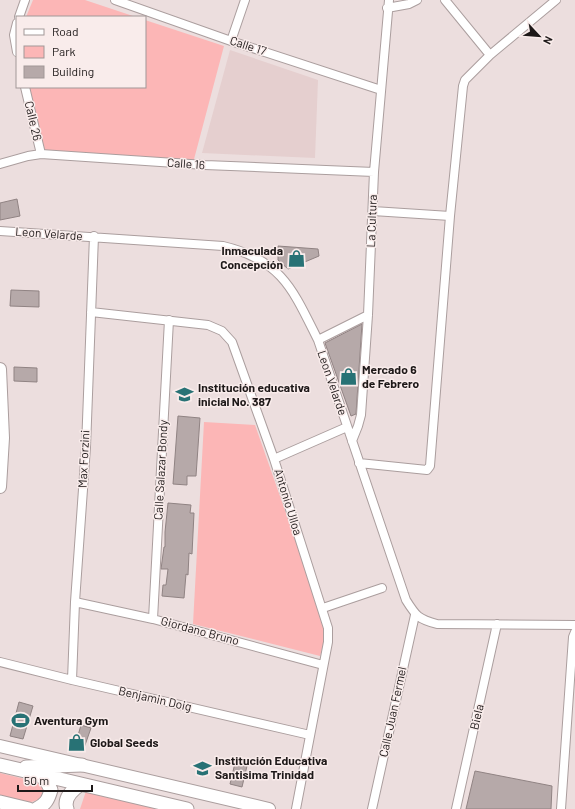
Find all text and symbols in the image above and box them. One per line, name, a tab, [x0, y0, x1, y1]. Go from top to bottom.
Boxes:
legend	[16, 16, 146, 88]
north arrow	[519, 16, 559, 56]
text: Road	[52, 24, 79, 38]
street label: Calle 17	[228, 33, 269, 58]
text: N	[541, 34, 556, 47]
text: Park	[52, 44, 76, 58]
text: Building	[52, 64, 94, 78]
street label: Calle 26	[23, 100, 45, 142]
street label: Calle 16	[167, 155, 206, 171]
street label: La Cultura	[363, 194, 379, 248]
street label: Leon Velarde	[15, 224, 83, 242]
place label: Inmaculada Concepción	[220, 243, 283, 271]
shop icon: Inmaculada Concepción	[286, 248, 306, 268]
street label: Leon Velarde	[315, 348, 351, 417]
place label: Mercado 6 de Febrero	[362, 362, 420, 390]
shop icon: Mercado 6 de Febrero	[339, 367, 359, 387]
place label: Institución educativa inicial No. 387	[198, 380, 310, 408]
school or university icon: Institución educativa inicial No. 387	[175, 385, 195, 405]
street label: Calle Salazar Bondy	[150, 419, 170, 520]
street label: Max Forzini	[74, 430, 92, 488]
street label: Antonio Ulloa	[272, 467, 306, 537]
street label: Giordano Bruno	[160, 613, 241, 647]
street label: Calle Juan Fermel	[376, 665, 408, 758]
street label: Benjamin Doig	[117, 683, 193, 713]
street label: Biela	[466, 703, 486, 731]
sports icon: Aventura Gym	[11, 711, 31, 731]
place label: Aventura Gym	[34, 713, 108, 727]
shop icon: Global Seeds	[67, 733, 87, 753]
place label: Global Seeds	[90, 735, 158, 749]
place label: Institución Educativa Santisima Trinidad	[215, 753, 327, 781]
school or university icon: Institución Educativa Santisima Trinidad	[192, 758, 212, 778]
scale bar	[18, 767, 92, 793]
text: 50 m	[24, 773, 49, 787]

